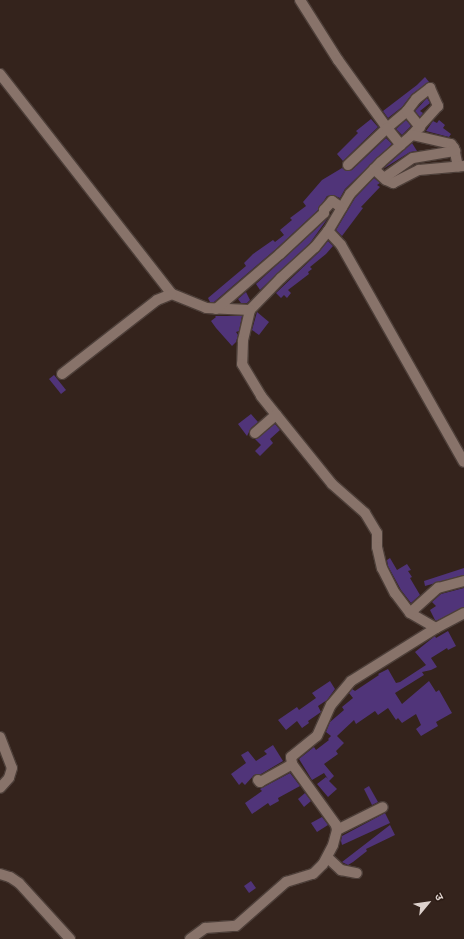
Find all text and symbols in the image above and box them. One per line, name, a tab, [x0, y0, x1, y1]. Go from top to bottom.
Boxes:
north arrow	[408, 883, 448, 923]
text: उ	[432, 891, 446, 903]

